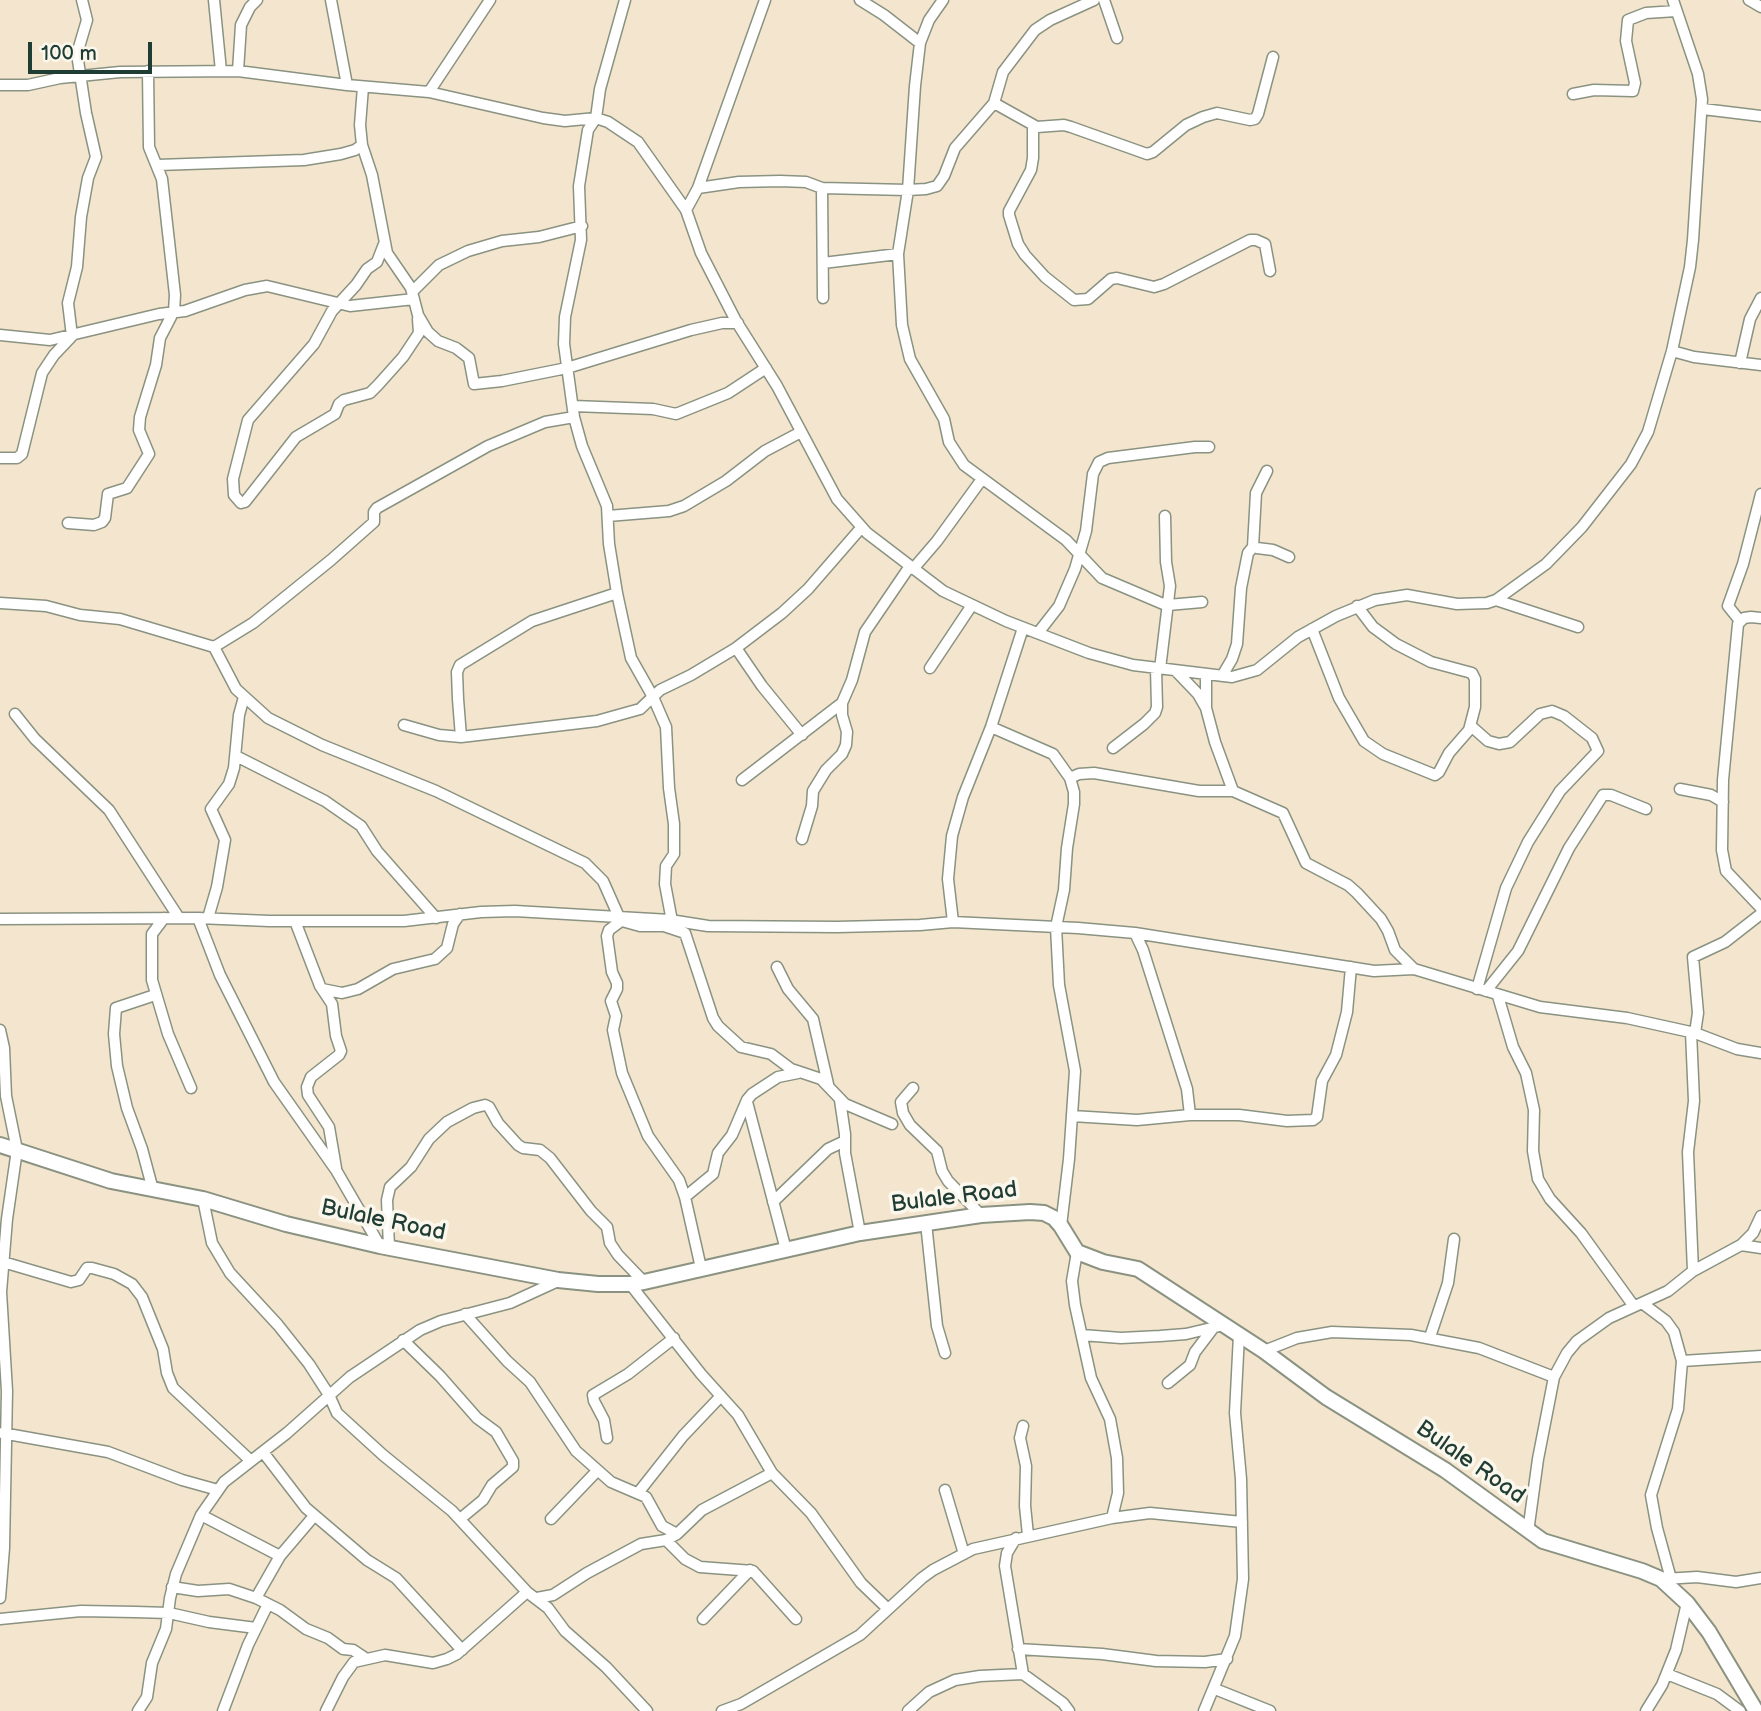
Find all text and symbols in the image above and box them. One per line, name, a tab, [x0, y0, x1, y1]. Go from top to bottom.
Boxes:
scale bar	[32, 28, 156, 72]
text: 100 m	[41, 41, 97, 66]
street label: Bulale Road	[889, 1177, 1019, 1219]
street label: Bulale Road	[318, 1194, 448, 1248]
street label: Bulale Road	[1410, 1415, 1530, 1511]

